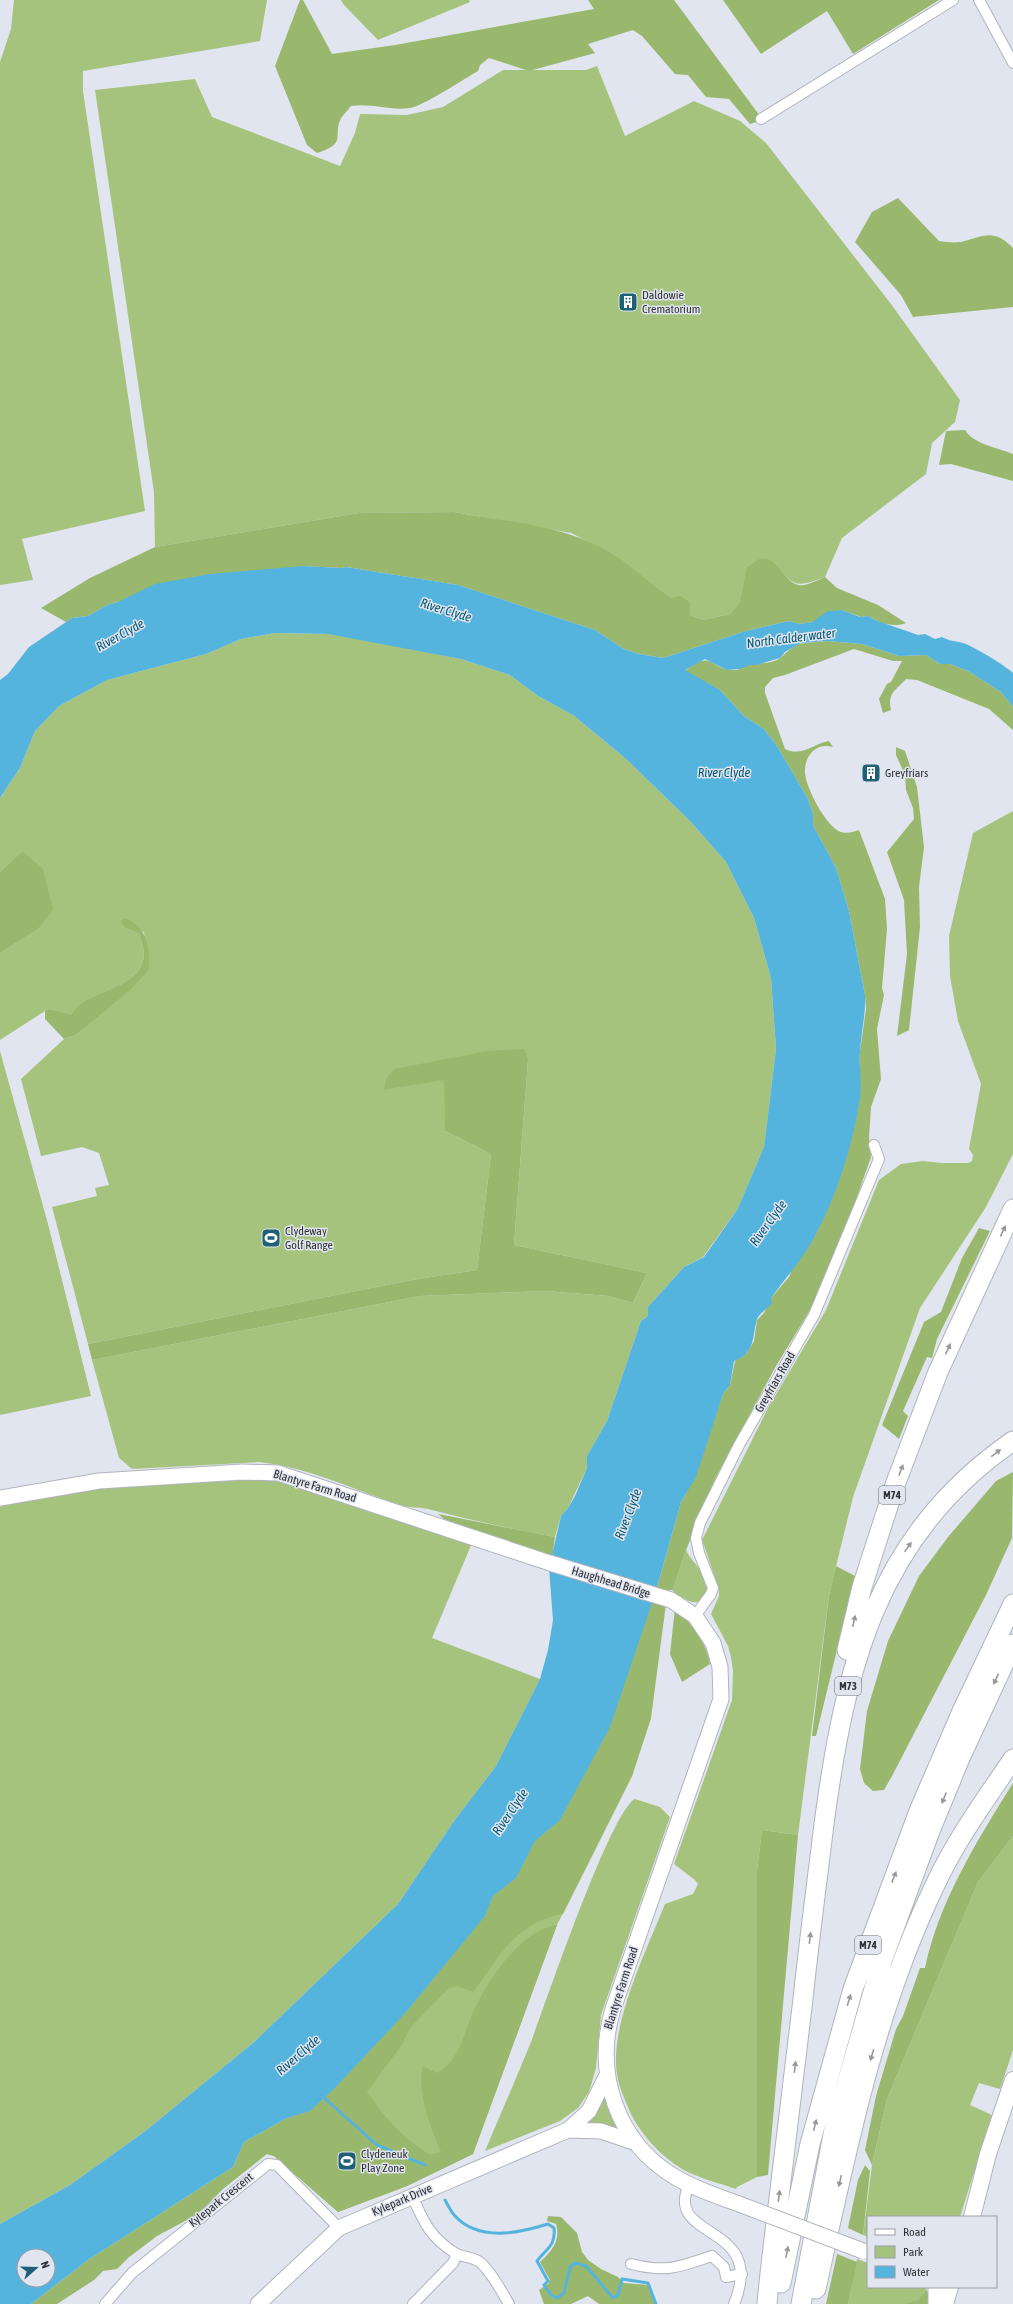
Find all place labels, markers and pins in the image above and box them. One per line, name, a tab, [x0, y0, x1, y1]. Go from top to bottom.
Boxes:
place label: Daldowie Crematorium	[642, 288, 700, 316]
building icon: Daldowie Crematorium	[617, 291, 639, 313]
building icon: Greyfriars	[860, 762, 882, 784]
place label: Greyfriars	[885, 766, 928, 780]
place label: Clydeway Golf Range	[285, 1224, 333, 1252]
sports icon: Clydeway Golf Range	[260, 1227, 282, 1249]
place label: Clydeneuk Play Zone	[361, 2147, 408, 2175]
sports icon: Clydeneuk Play Zone	[336, 2150, 358, 2172]

